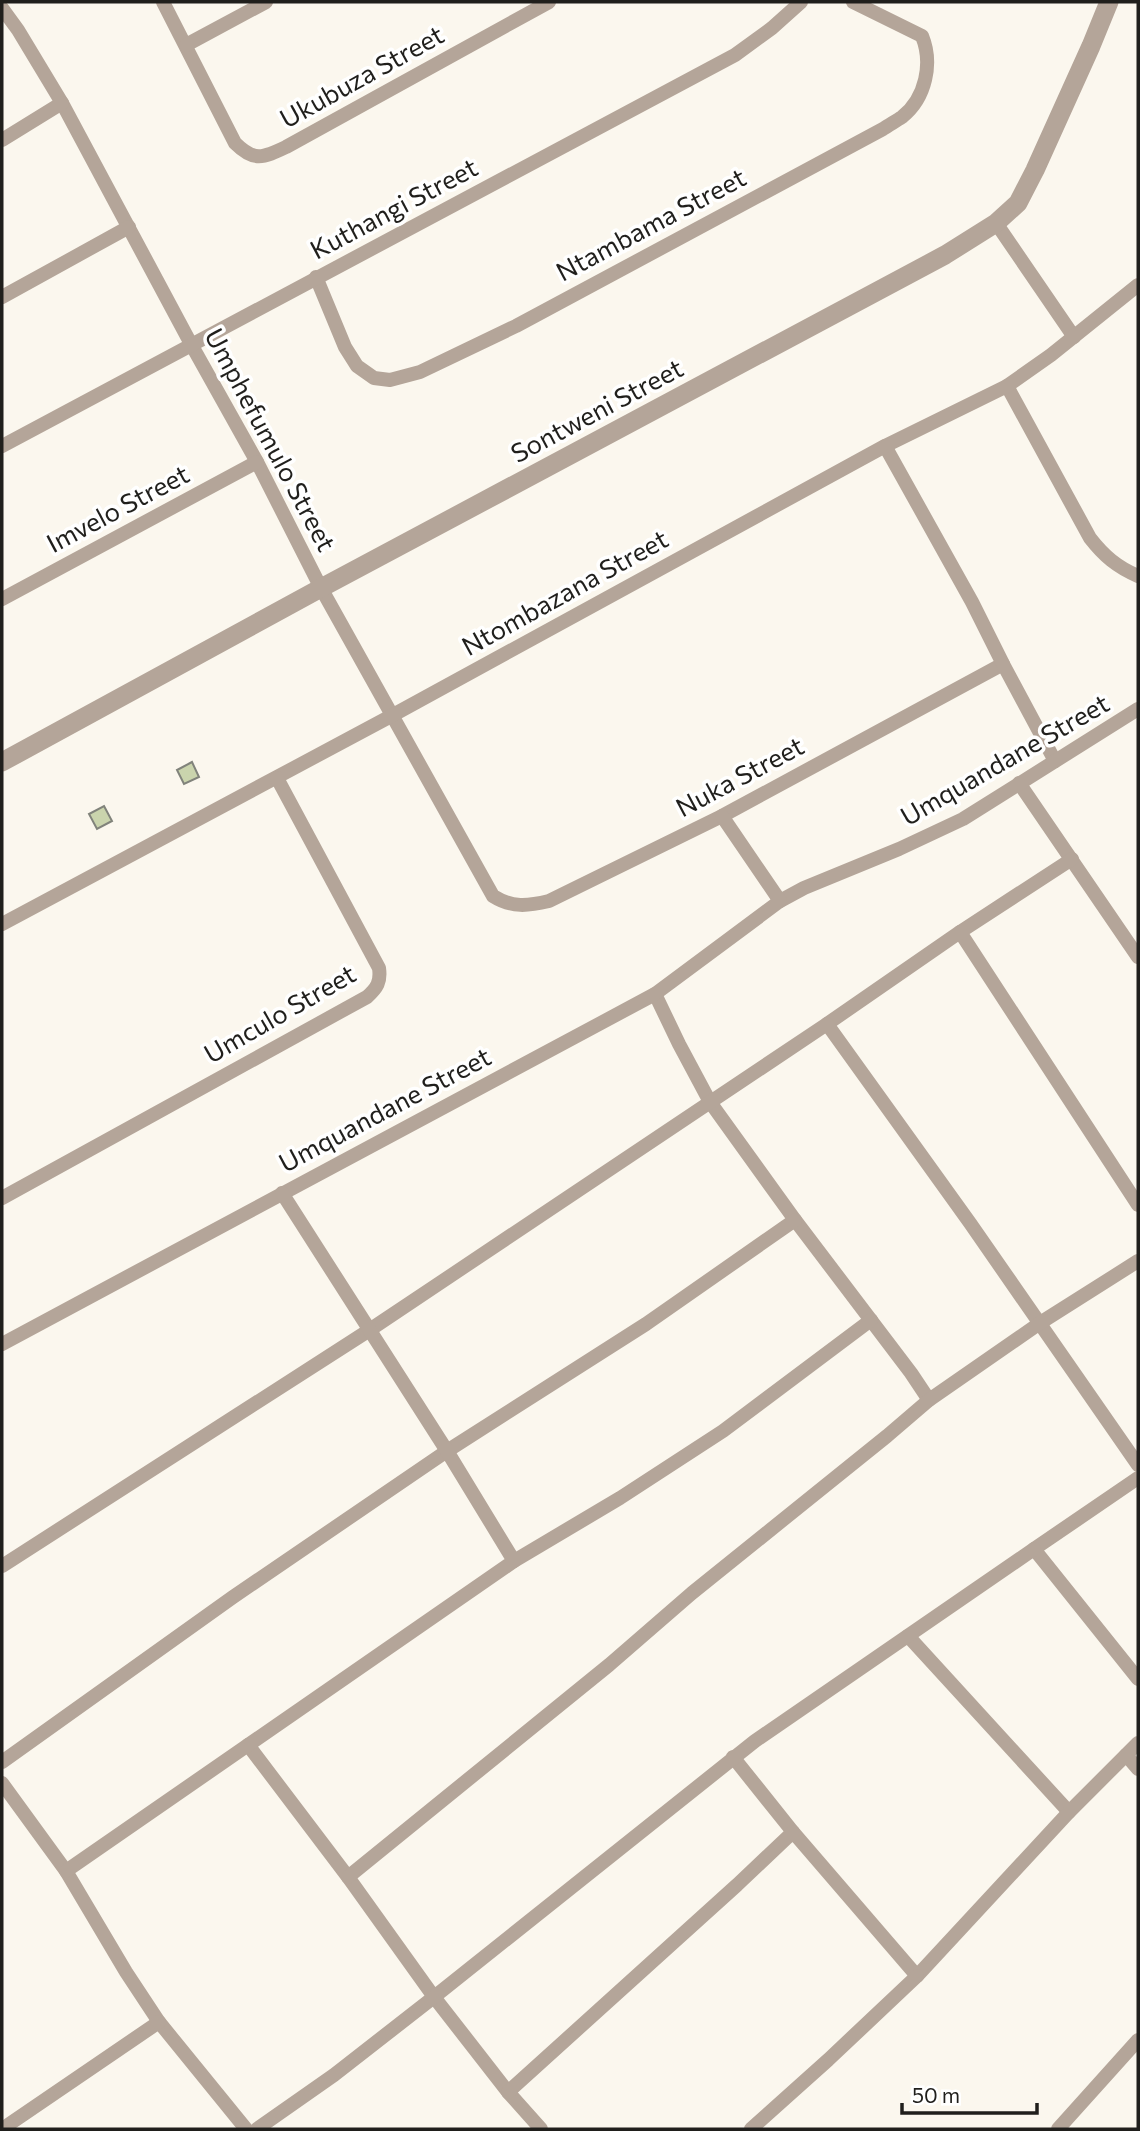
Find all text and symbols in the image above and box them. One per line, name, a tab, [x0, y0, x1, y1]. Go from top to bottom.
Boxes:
street label: Ukubuza Street	[274, 18, 449, 133]
street label: Kuthangi Street	[304, 151, 482, 265]
street label: Ntambama Street	[550, 161, 750, 287]
street label: Umphefumulo Street	[199, 322, 343, 556]
street label: Sontweni Street	[505, 351, 688, 468]
street label: Imvelo Street	[41, 457, 194, 558]
street label: Ntombazana Street	[456, 522, 673, 661]
street label: Umquandane Street	[894, 686, 1114, 831]
street label: Nuka Street	[670, 729, 809, 822]
street label: Umculo Street	[198, 957, 360, 1069]
street label: Umquandane Street	[273, 1040, 496, 1178]
scale bar	[902, 2072, 1037, 2116]
text: 50 m	[912, 2082, 960, 2107]

